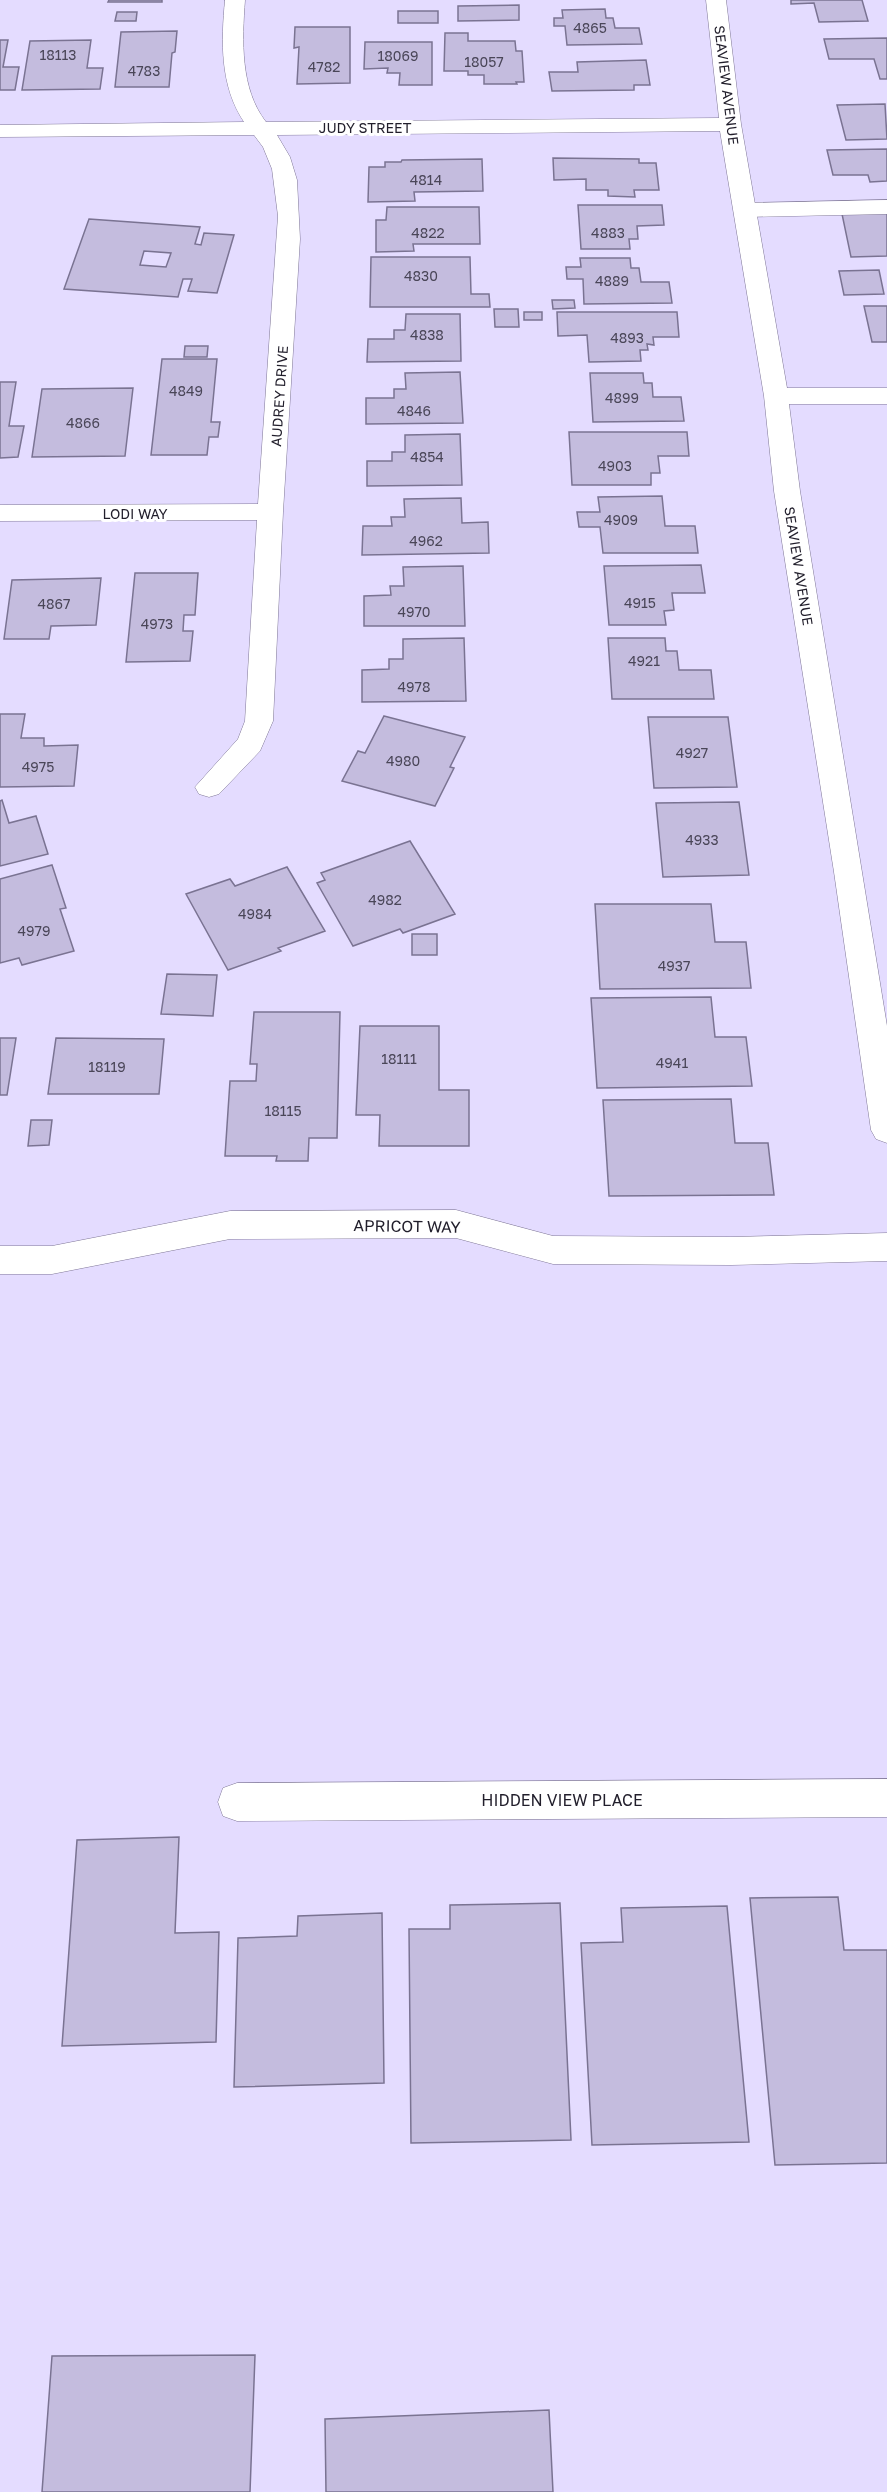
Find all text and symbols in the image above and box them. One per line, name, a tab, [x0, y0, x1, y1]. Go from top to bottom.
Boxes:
house number: 4865	[573, 19, 607, 36]
street label: SEAVIEW AVENUE	[711, 24, 743, 146]
house number: 18113	[39, 46, 77, 63]
house number: 18069	[378, 47, 418, 64]
house number: 18057	[464, 53, 504, 70]
house number: 4782	[308, 58, 340, 75]
house number: 4783	[128, 62, 160, 79]
street label: JUDY STREET	[319, 119, 412, 136]
house number: 4814	[410, 171, 442, 188]
house number: 4822	[411, 224, 445, 241]
house number: 4883	[591, 224, 625, 241]
house number: 4830	[404, 267, 438, 284]
house number: 4889	[595, 272, 629, 289]
house number: 4838	[410, 326, 444, 343]
house number: 4893	[610, 329, 644, 346]
street label: AUDREY DRIVE	[267, 345, 291, 447]
house number: 4849	[169, 382, 203, 399]
house number: 4899	[605, 389, 639, 406]
house number: 4846	[397, 402, 431, 419]
house number: 4866	[66, 414, 100, 431]
house number: 4854	[410, 448, 444, 465]
house number: 4903	[598, 457, 632, 474]
street label: LODI WAY	[102, 505, 168, 522]
street label: SEAVIEW AVENUE	[781, 505, 817, 627]
house number: 4909	[604, 511, 638, 528]
house number: 4962	[409, 532, 443, 549]
house number: 4915	[624, 594, 656, 611]
house number: 4867	[38, 595, 70, 612]
house number: 4970	[397, 603, 431, 620]
house number: 4973	[141, 615, 173, 632]
house number: 4921	[628, 652, 660, 669]
house number: 4978	[398, 678, 430, 695]
house number: 4927	[676, 744, 708, 761]
house number: 4980	[386, 752, 420, 769]
house number: 4975	[22, 758, 54, 775]
house number: 4933	[685, 831, 719, 848]
house number: 4982	[368, 891, 402, 908]
house number: 4984	[238, 905, 272, 922]
house number: 4979	[18, 922, 50, 939]
house number: 4937	[658, 957, 690, 974]
house number: 18111	[381, 1050, 417, 1067]
house number: 4941	[656, 1054, 688, 1071]
house number: 18119	[88, 1058, 126, 1075]
house number: 18115	[264, 1102, 302, 1119]
street label: APRICOT WAY	[353, 1215, 462, 1237]
street label: HIDDEN VIEW PLACE	[481, 1790, 643, 1810]

